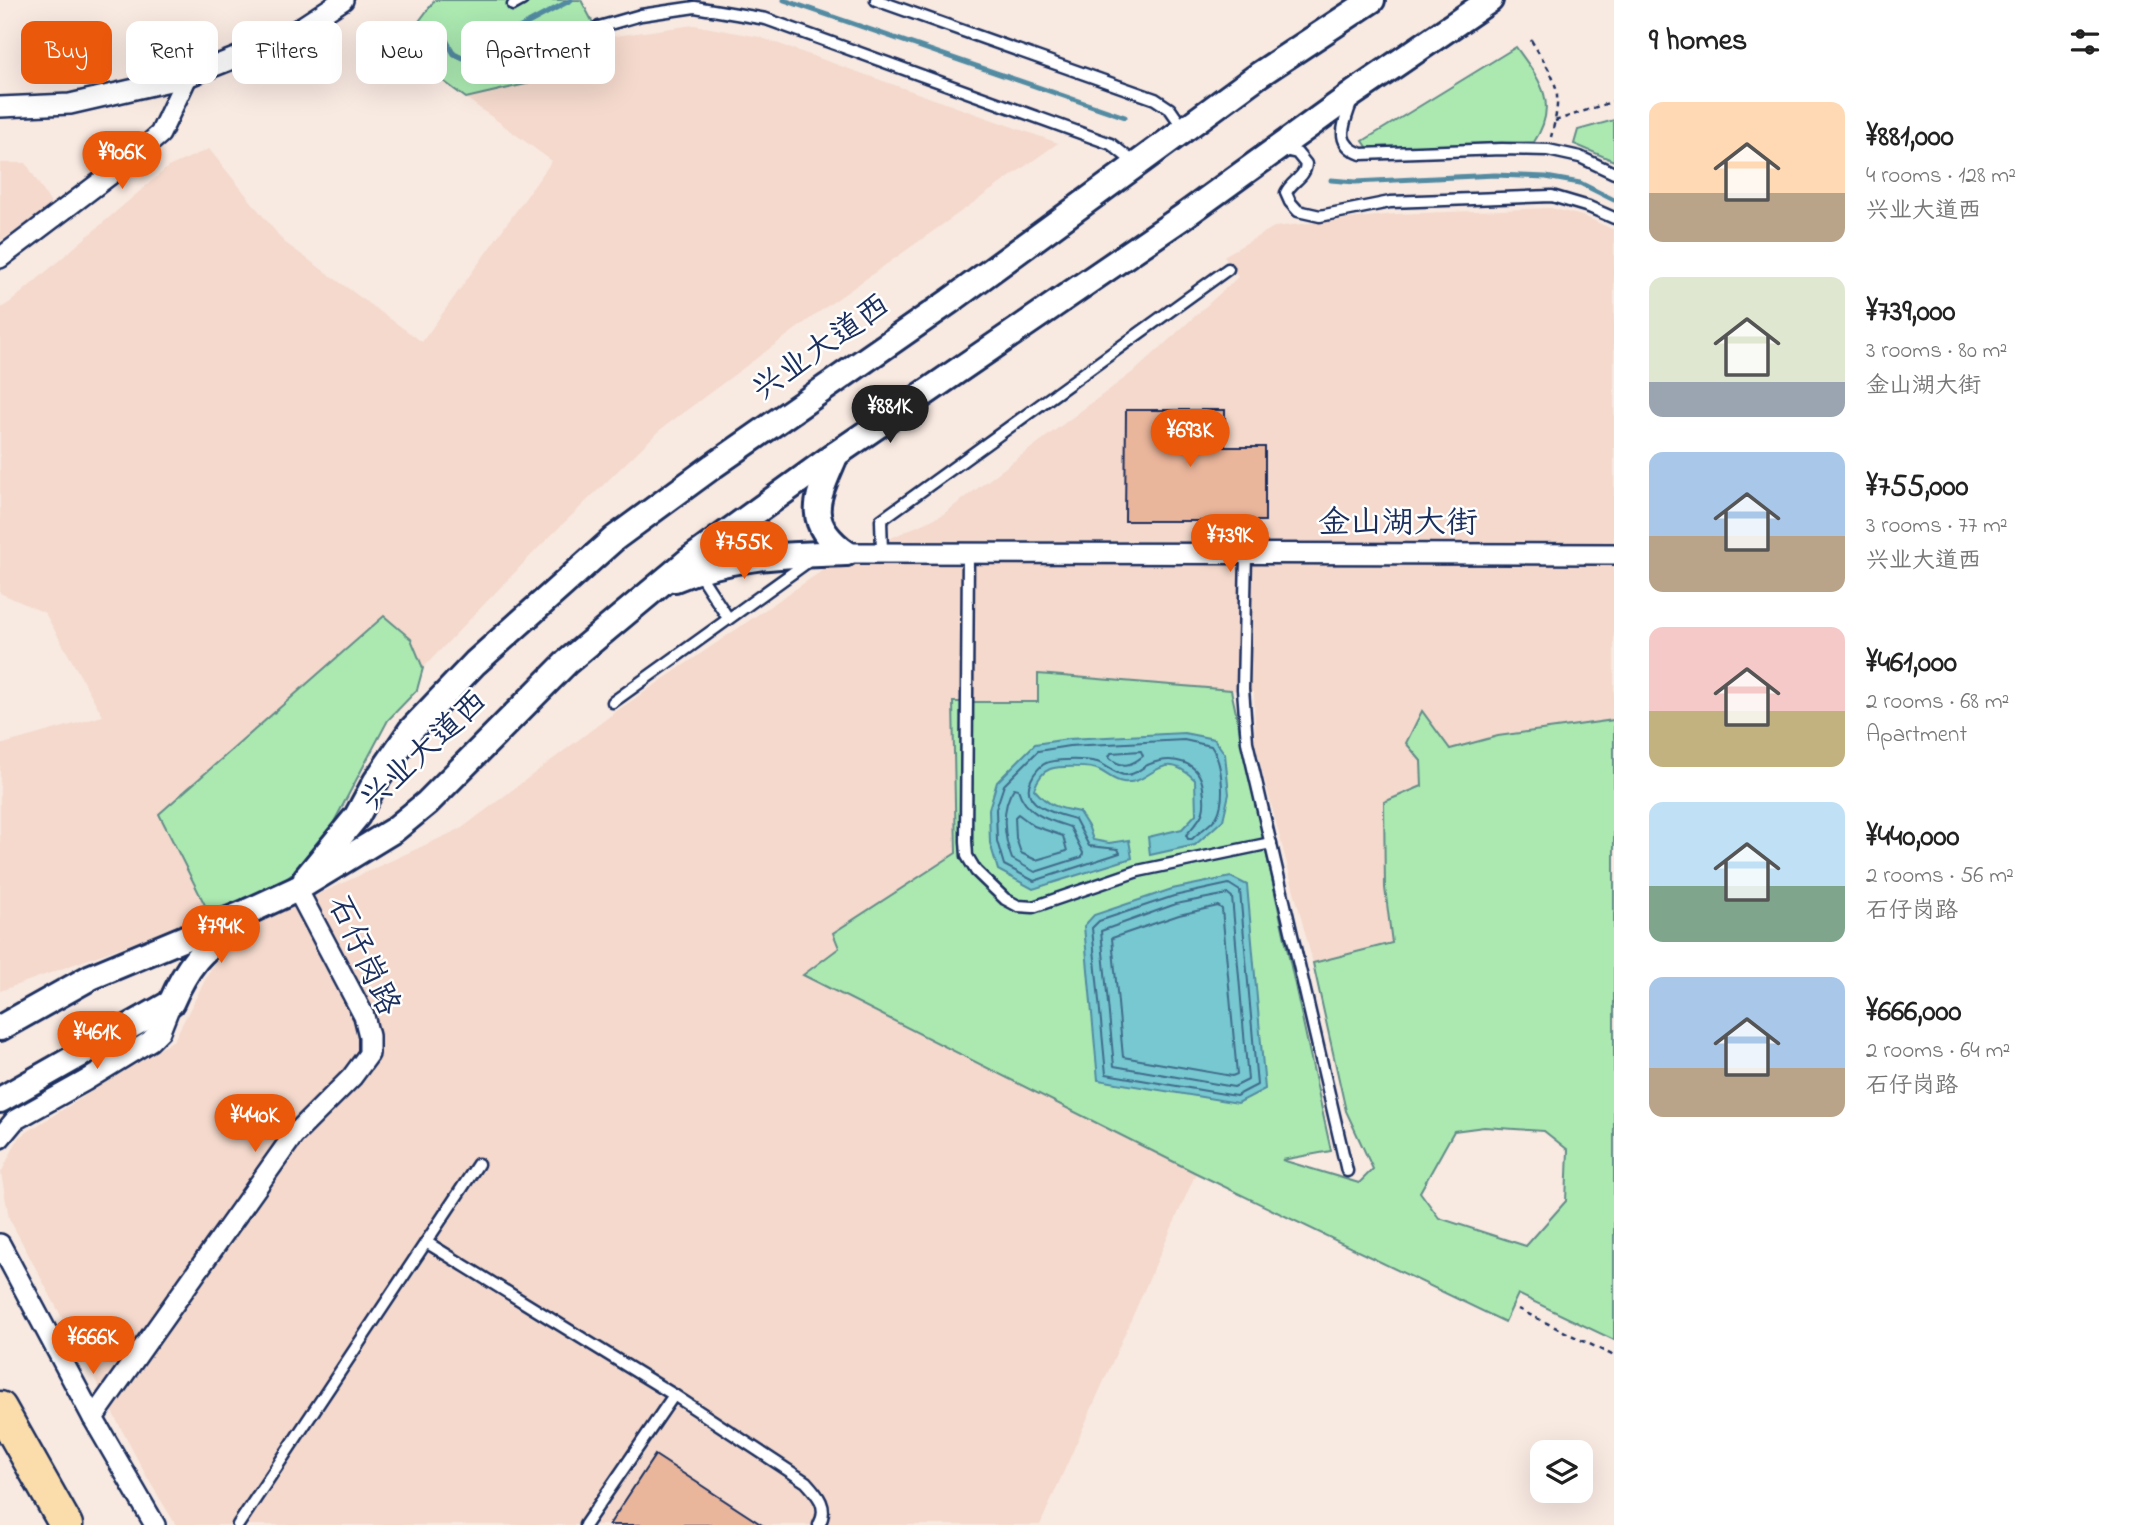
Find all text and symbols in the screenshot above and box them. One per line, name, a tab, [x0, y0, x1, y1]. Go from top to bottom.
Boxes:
text: 9 homes	[1649, 20, 1747, 64]
chip: Buy	[21, 21, 112, 84]
chip: Rent	[126, 21, 218, 84]
chip: Filters	[232, 21, 342, 84]
chip: New	[356, 21, 447, 84]
chip: Apartment	[461, 21, 615, 84]
icon: filters	[2066, 23, 2104, 61]
text: ¥881,000	[1866, 116, 1954, 160]
icon: home	[1705, 130, 1789, 214]
pin: ¥906K	[73, 132, 171, 191]
text: ¥906K	[98, 137, 146, 170]
text: 4 rooms · 128 m²	[1866, 160, 2016, 193]
text: 兴业大道西	[1866, 195, 1981, 228]
street label: 兴业大道西	[743, 284, 901, 414]
text: ¥739,000	[1866, 291, 1956, 335]
icon: home	[1705, 305, 1789, 389]
text: 3 rooms · 80 m²	[1866, 335, 2007, 368]
text: 金山湖大街	[1866, 370, 1981, 403]
pin: ¥881K	[841, 386, 939, 445]
text: ¥881K	[868, 391, 912, 424]
pin: ¥693K	[1141, 410, 1239, 469]
text: ¥693K	[1167, 415, 1213, 448]
text: ¥755,000	[1866, 466, 1968, 510]
icon: home	[1705, 480, 1789, 564]
street label: 金山湖大街	[1318, 501, 1478, 548]
text: 3 rooms · 77 m²	[1866, 510, 2008, 543]
pin: ¥739K	[1181, 514, 1279, 574]
text: ¥739K	[1207, 520, 1253, 553]
pin: ¥755K	[695, 522, 793, 581]
text: ¥755K	[716, 527, 772, 560]
text: 兴业大道西	[1866, 545, 1981, 578]
text: ¥461,000	[1866, 642, 1957, 686]
icon: home	[1705, 655, 1789, 739]
street label: 兴业大道西	[350, 680, 500, 824]
text: 2 rooms · 68 m²	[1866, 686, 2009, 719]
text: Apartment	[1866, 719, 1967, 752]
text: ¥440,000	[1866, 816, 1959, 860]
icon: home	[1705, 830, 1789, 914]
text: 2 rooms · 56 m²	[1866, 860, 2014, 893]
street label: 石仔岗路	[314, 888, 410, 1024]
text: 石仔岗路	[1866, 895, 1958, 928]
pin: ¥794K	[172, 906, 270, 965]
text: ¥794K	[198, 911, 244, 944]
text: ¥666,000	[1866, 991, 1961, 1035]
icon: home	[1705, 1005, 1789, 1089]
pin: ¥461K	[48, 1012, 146, 1071]
text: ¥461K	[73, 1017, 121, 1050]
text: 2 rooms · 64 m²	[1866, 1035, 2010, 1068]
text: 石仔岗路	[1866, 1070, 1958, 1103]
pin: ¥440K	[206, 1094, 304, 1154]
text: ¥440K	[230, 1100, 280, 1133]
pin: ¥666K	[44, 1316, 142, 1376]
text: ¥666K	[68, 1322, 118, 1355]
map controls	[1530, 1440, 1593, 1503]
button: layers	[1530, 1440, 1593, 1503]

